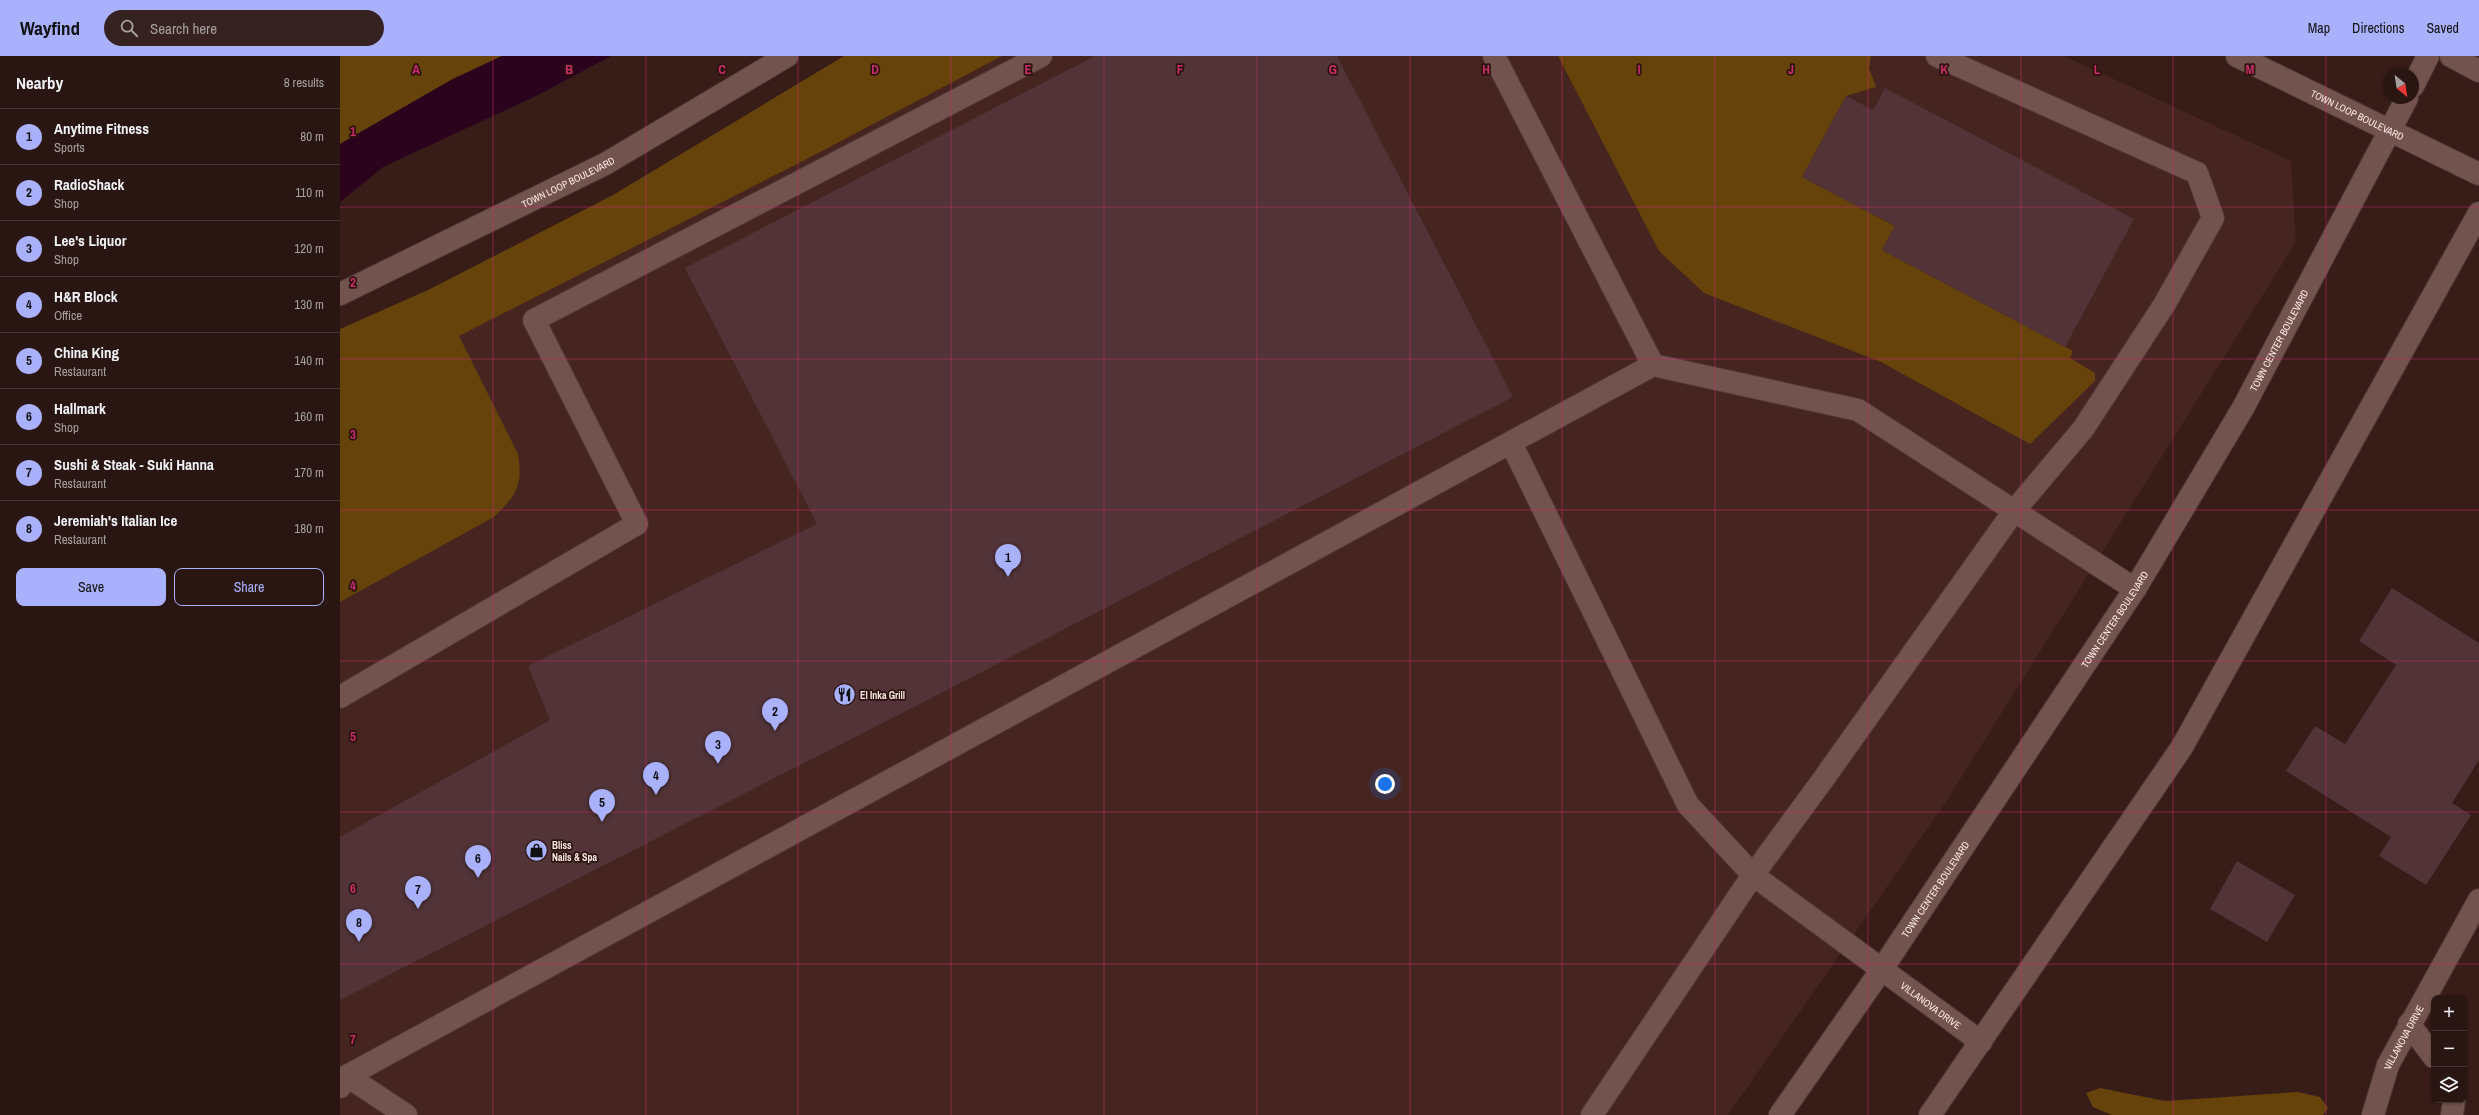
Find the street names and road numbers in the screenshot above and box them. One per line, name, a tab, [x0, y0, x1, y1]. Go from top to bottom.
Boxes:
street label: TOWN LOOP BOULEVARD	[2308, 87, 2406, 143]
street label: TOWN LOOP BOULEVARD	[520, 154, 617, 211]
street label: TOWN CENTER BOULEVARD	[2247, 287, 2312, 394]
street label: TOWN CENTER BOULEVARD	[2078, 569, 2151, 671]
street label: TOWN CENTER BOULEVARD	[1899, 839, 1972, 940]
street label: VILLANOVA DRIVE	[1898, 979, 1963, 1032]
street label: VILLANOVA DRIVE	[2381, 1003, 2427, 1071]

